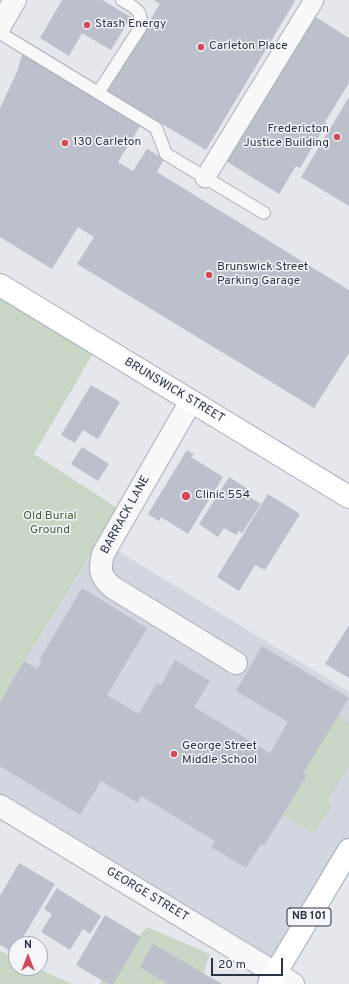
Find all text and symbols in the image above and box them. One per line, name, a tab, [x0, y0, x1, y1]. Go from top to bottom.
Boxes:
place label: Stash Energy	[95, 18, 166, 32]
marker: Stash Energy	[82, 20, 92, 30]
place label: Carleton Place	[209, 40, 288, 54]
marker: Carleton Place	[196, 42, 206, 52]
place label: Fredericton Justice Building	[243, 123, 329, 151]
marker: Fredericton Justice Building	[332, 132, 342, 142]
place label: 130 Carleton	[73, 136, 141, 150]
marker: 130 Carleton	[60, 138, 70, 148]
place label: Brunswick Street Parking Garage	[217, 261, 308, 289]
marker: Brunswick Street Parking Garage	[204, 270, 214, 280]
street label: BRUNSWICK STREET	[121, 355, 227, 427]
street label: BARRACK LANE	[98, 473, 154, 557]
place label: Clinic 554	[195, 489, 250, 503]
marker: Clinic 554	[180, 490, 192, 502]
park label: Old Burial Ground	[23, 510, 77, 538]
place label: George Street Middle School	[182, 740, 257, 768]
marker: George Street Middle School	[169, 749, 179, 759]
street label: GEORGE STREET	[103, 865, 191, 925]
road number: NB 101	[287, 908, 331, 926]
north arrow	[8, 936, 48, 976]
text: N	[24, 938, 32, 952]
scale bar	[213, 950, 285, 976]
text: 20 m	[218, 957, 246, 973]

